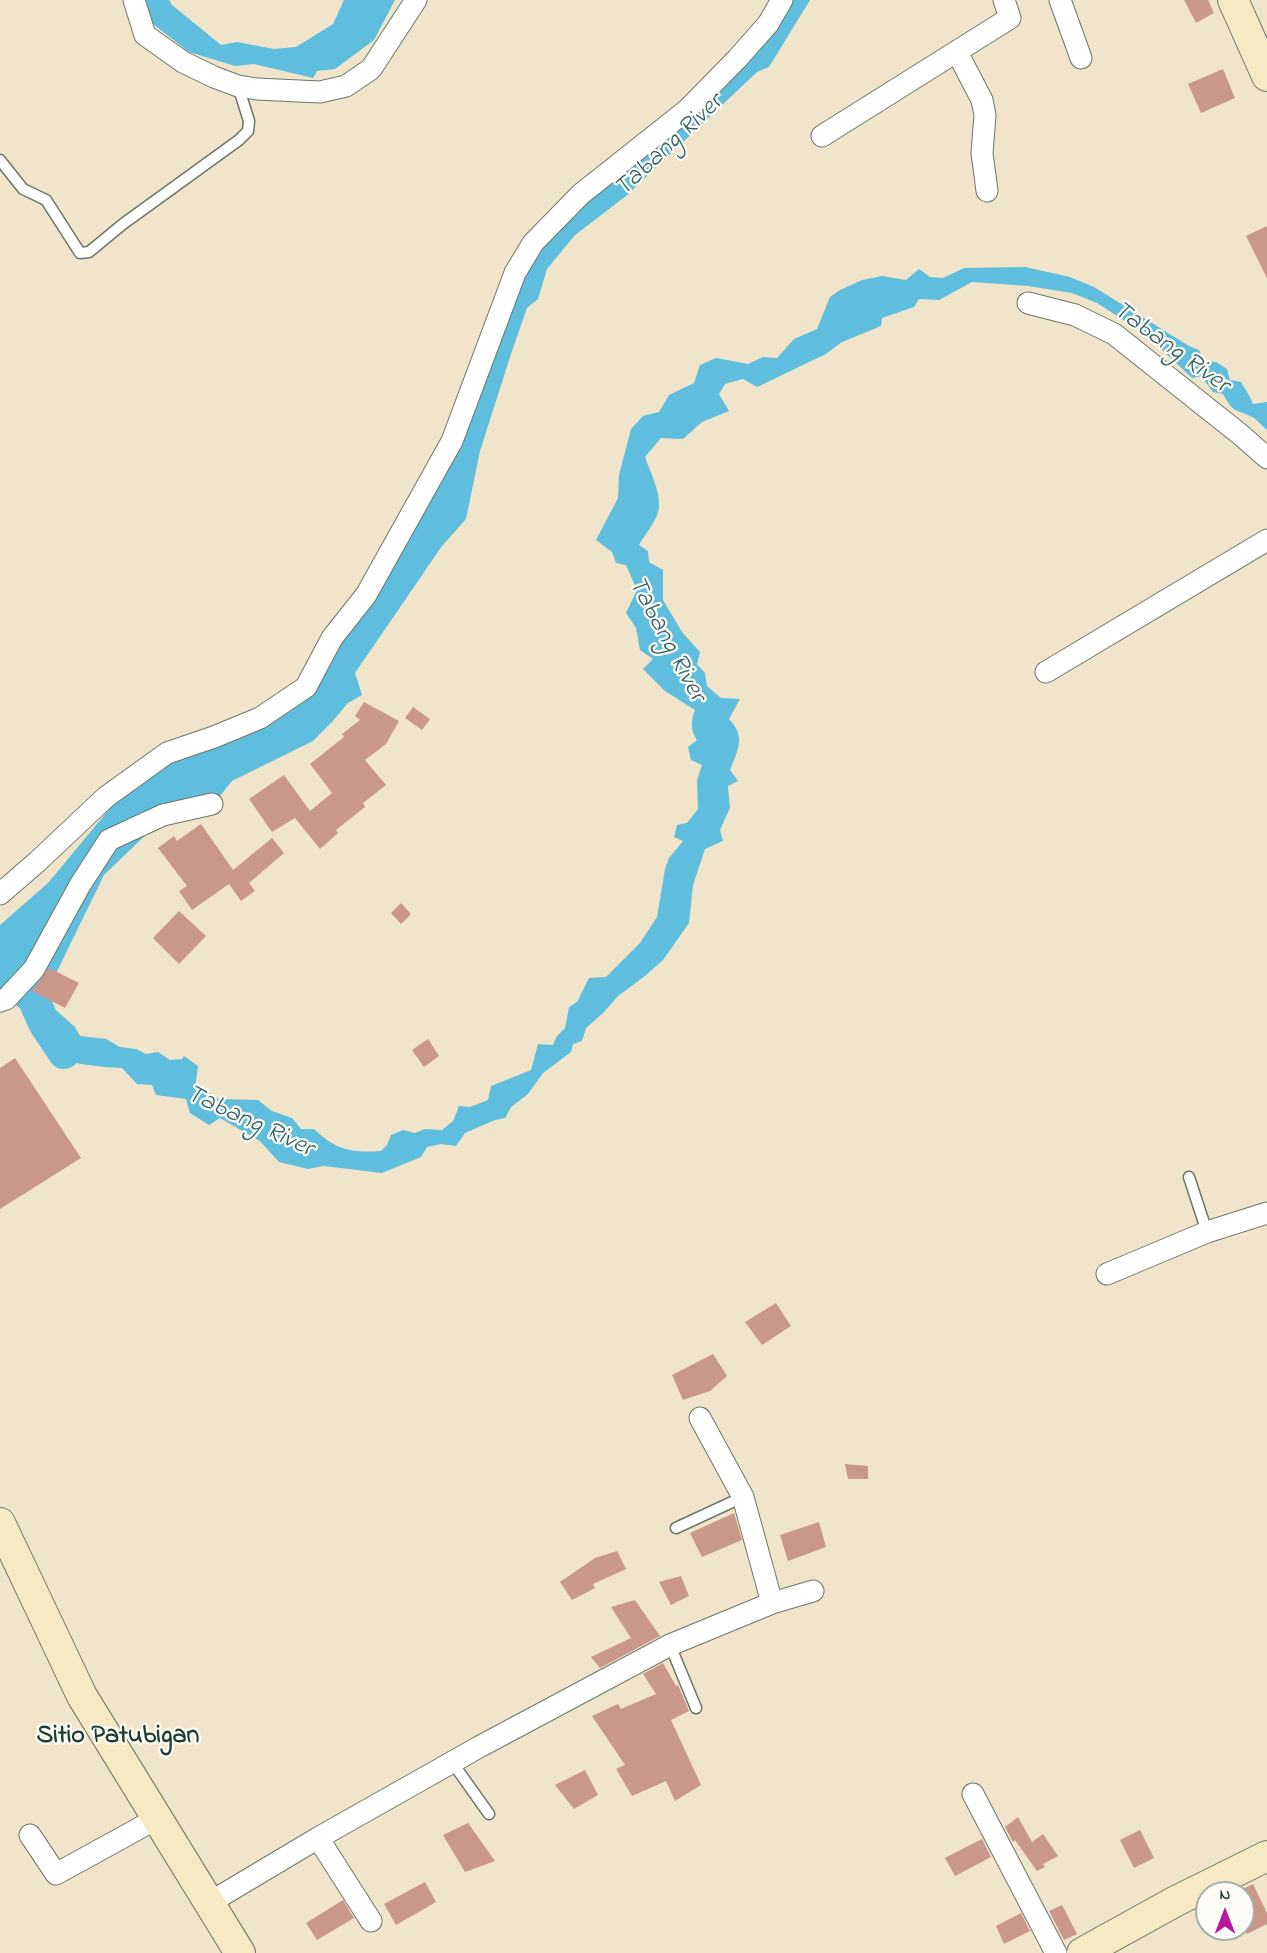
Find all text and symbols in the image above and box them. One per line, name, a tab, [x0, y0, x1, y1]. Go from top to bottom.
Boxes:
water label: Tabang River	[609, 89, 731, 205]
water label: Tabang River	[1105, 296, 1235, 402]
water label: Tabang River	[619, 572, 711, 708]
water label: Tabang River	[180, 1080, 318, 1166]
district label: Sitio Patubigan	[37, 1722, 199, 1754]
north arrow	[1195, 1881, 1255, 1941]
text: N	[1220, 1883, 1230, 1907]

